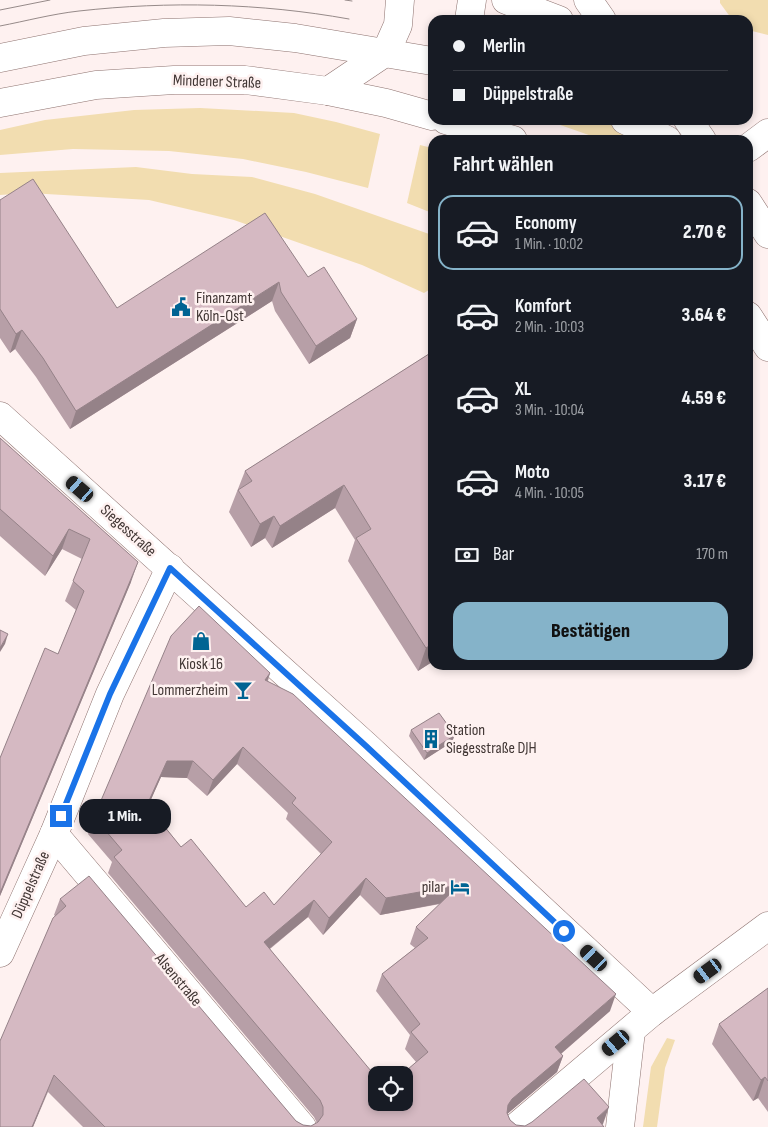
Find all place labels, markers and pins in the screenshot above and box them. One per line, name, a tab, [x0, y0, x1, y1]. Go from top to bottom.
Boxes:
place label: Finanzamt Köln-Ost	[196, 289, 252, 326]
public building icon: Finanzamt Köln-Ost	[170, 296, 192, 318]
shop icon: Kiosk 16	[190, 630, 212, 652]
place label: Kiosk 16	[179, 655, 223, 674]
bar icon: Lommerzheim	[232, 679, 254, 701]
place label: Lommerzheim	[152, 681, 228, 700]
place label: Station Siegesstraße DJH	[446, 721, 537, 758]
building icon: Station Siegesstraße DJH	[420, 728, 442, 750]
hotel icon: pilar	[449, 876, 471, 898]
place label: pilar	[422, 878, 445, 897]

